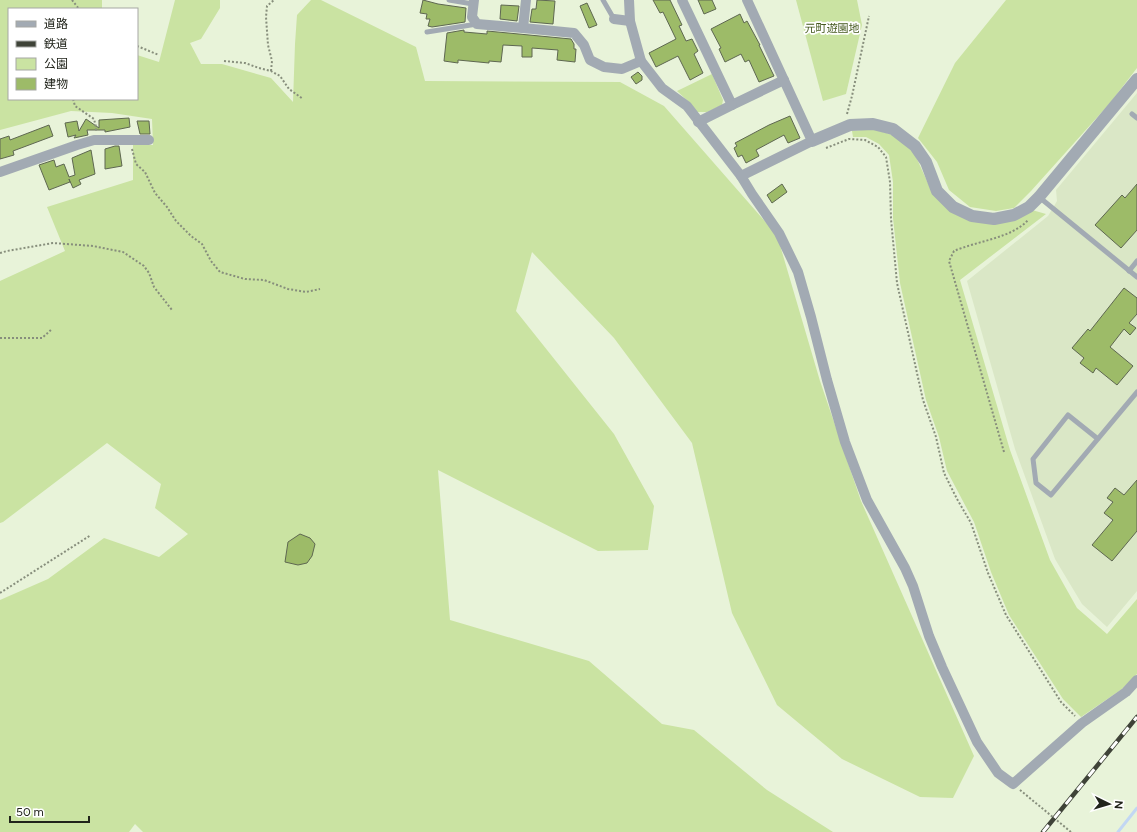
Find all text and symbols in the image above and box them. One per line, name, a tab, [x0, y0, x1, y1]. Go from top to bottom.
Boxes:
legend	[8, 8, 138, 100]
text: 道路	[44, 17, 68, 31]
park label: 元町遊園地	[805, 22, 860, 35]
text: 鉄道	[44, 37, 68, 51]
text: 公園	[44, 57, 68, 71]
text: 建物	[44, 77, 68, 91]
north arrow	[1089, 784, 1129, 824]
scale bar	[10, 798, 89, 824]
text: N	[1112, 800, 1125, 810]
text: 50 m	[16, 805, 44, 819]

